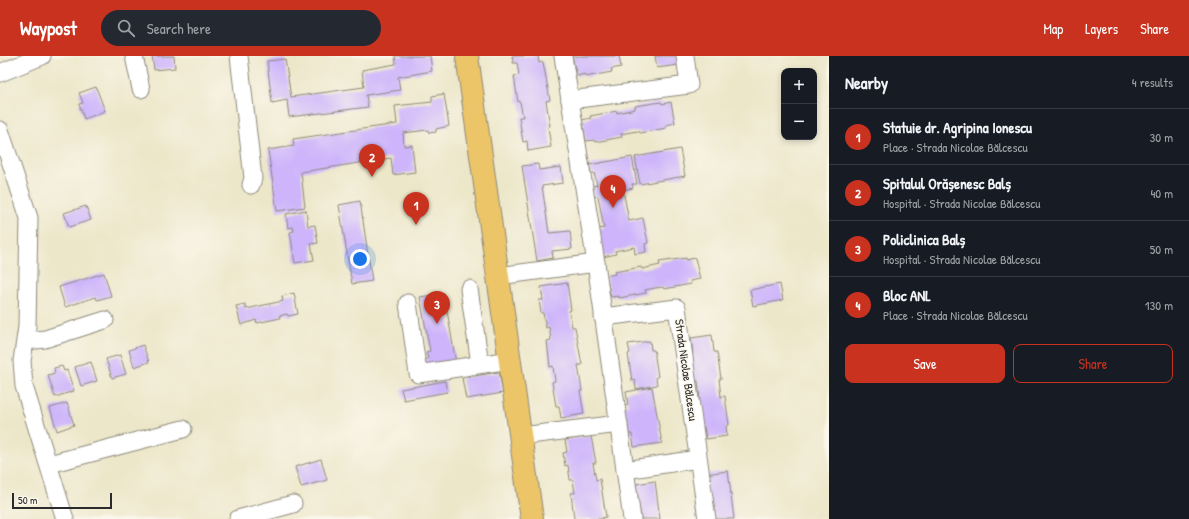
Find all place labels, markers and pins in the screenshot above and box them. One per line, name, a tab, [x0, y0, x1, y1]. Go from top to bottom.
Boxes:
pin: 2	[359, 144, 385, 177]
pin: 4	[600, 175, 626, 208]
pin: 1	[403, 192, 429, 225]
pin: 3	[424, 291, 450, 324]

